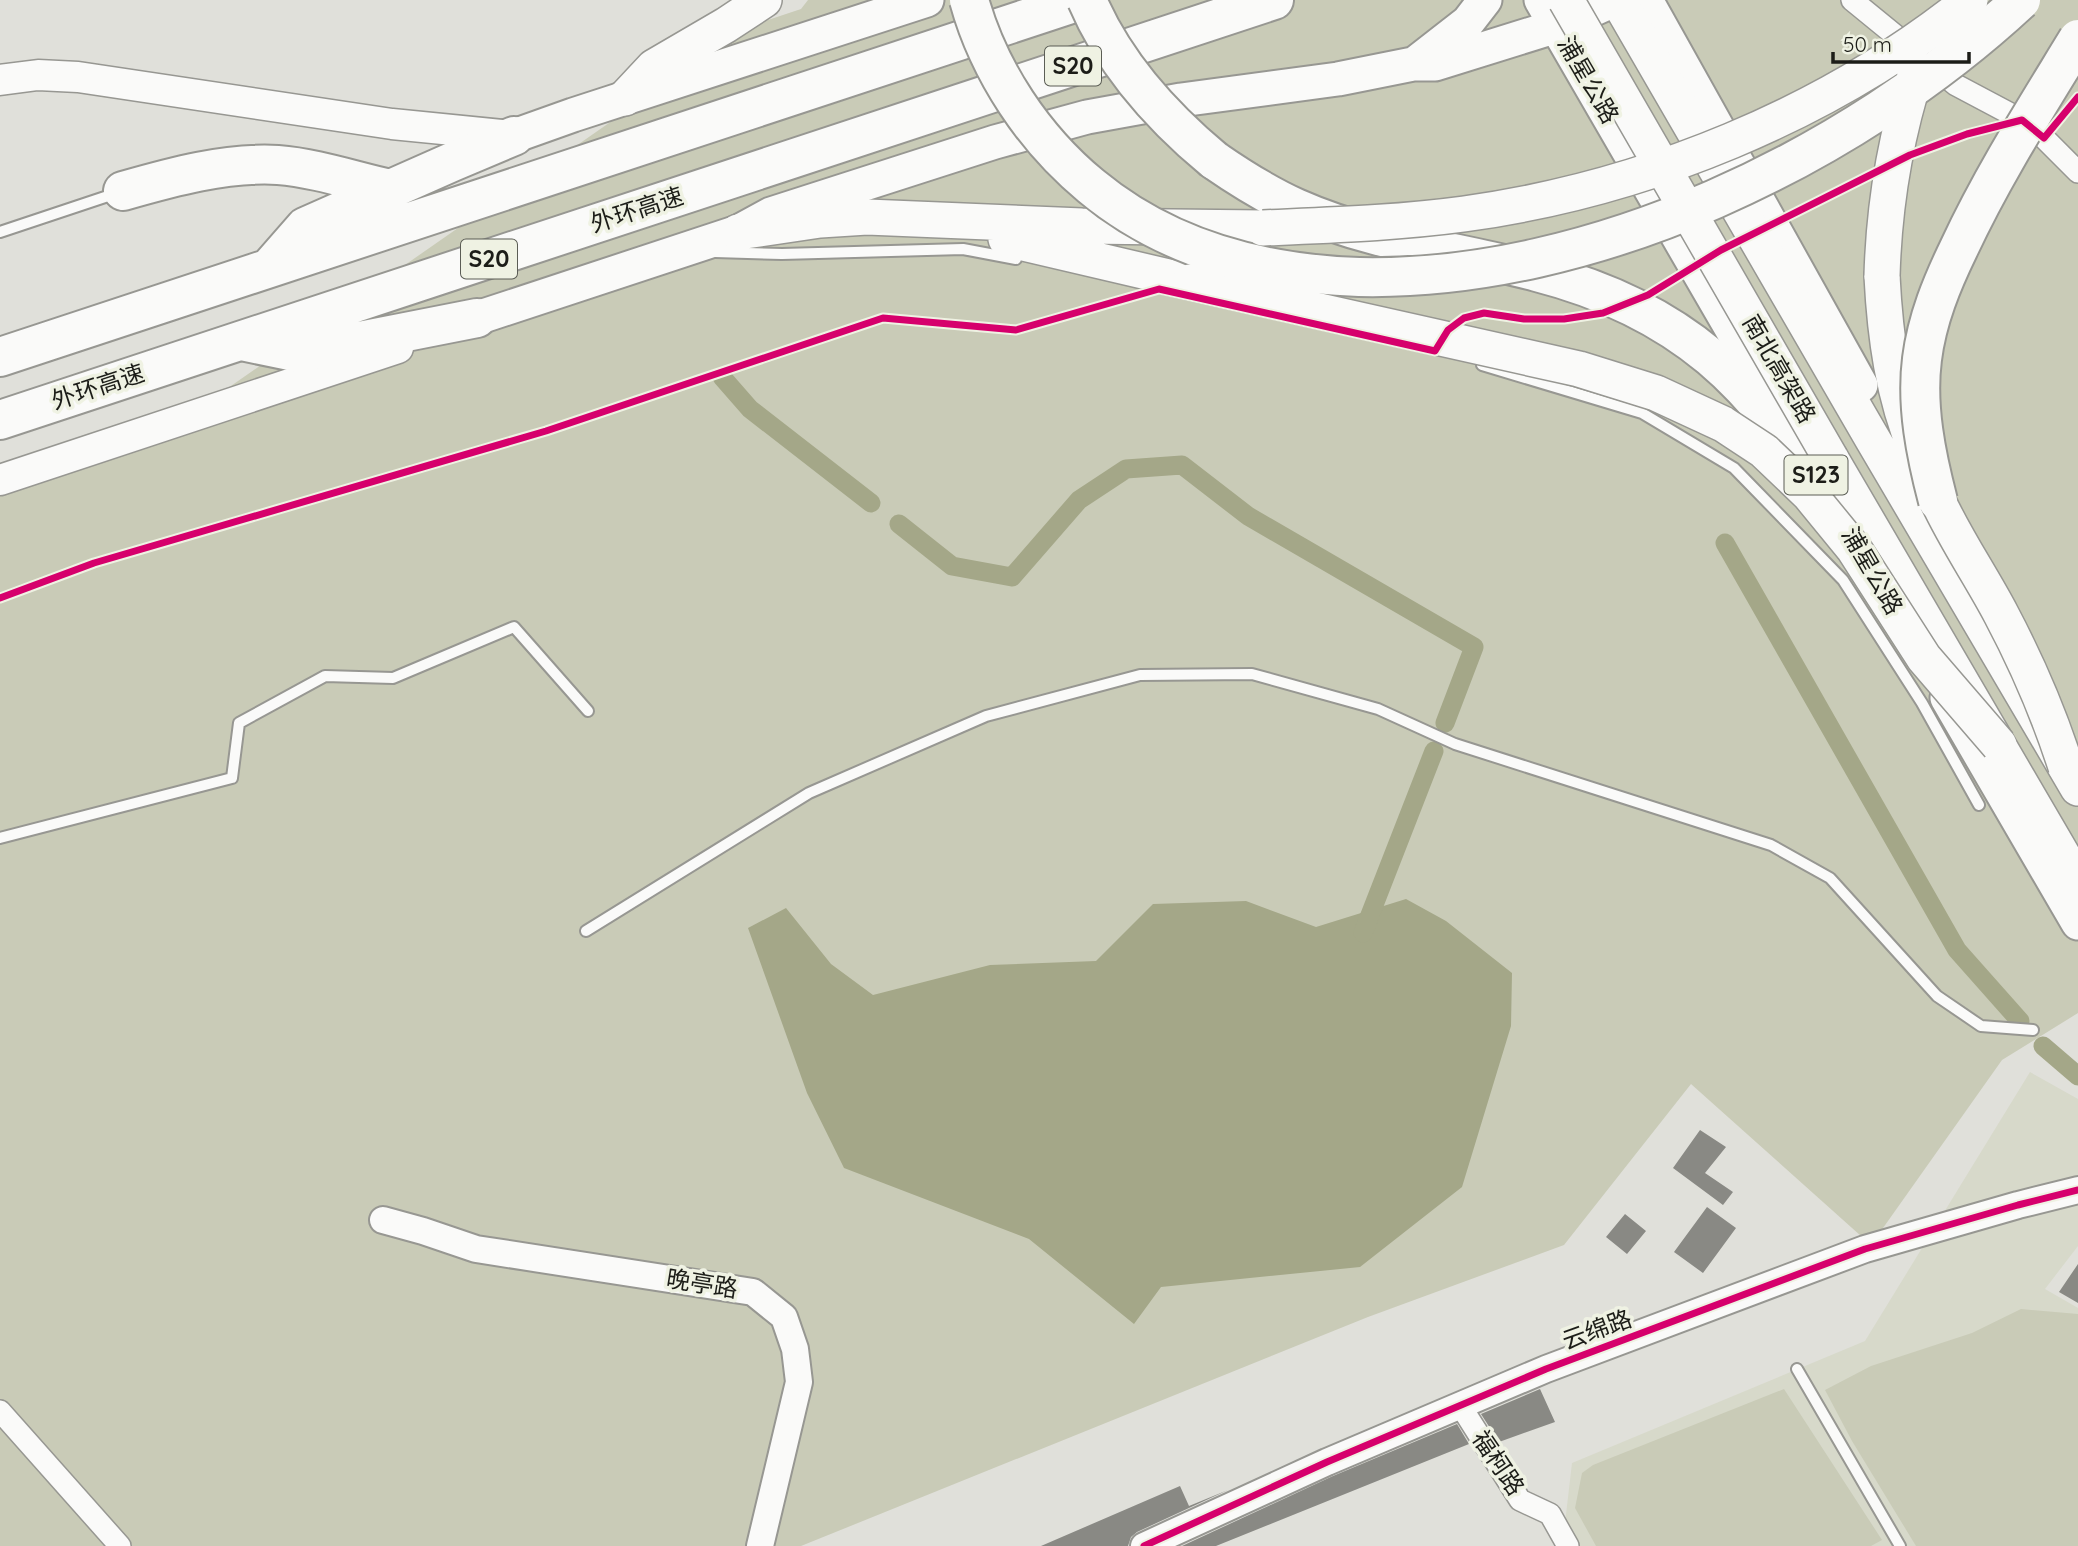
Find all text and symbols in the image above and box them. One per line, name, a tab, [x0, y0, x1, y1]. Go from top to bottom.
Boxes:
scale bar	[1833, 21, 1969, 65]
street label: 浦星公路	[1552, 30, 1626, 129]
text: 50 m	[1843, 31, 1892, 57]
road number: S20	[1045, 46, 1101, 86]
street label: 外环高速	[586, 180, 687, 238]
road number: S20	[461, 240, 517, 278]
street label: 南北高架路	[1737, 309, 1823, 428]
street label: 外环高速	[47, 357, 148, 415]
road number: S123	[1784, 456, 1848, 495]
street label: 浦星公路	[1836, 521, 1910, 620]
street label: 晚亭路	[664, 1263, 740, 1303]
street label: 云绵路	[1558, 1303, 1636, 1355]
street label: 福柯路	[1466, 1424, 1531, 1501]

